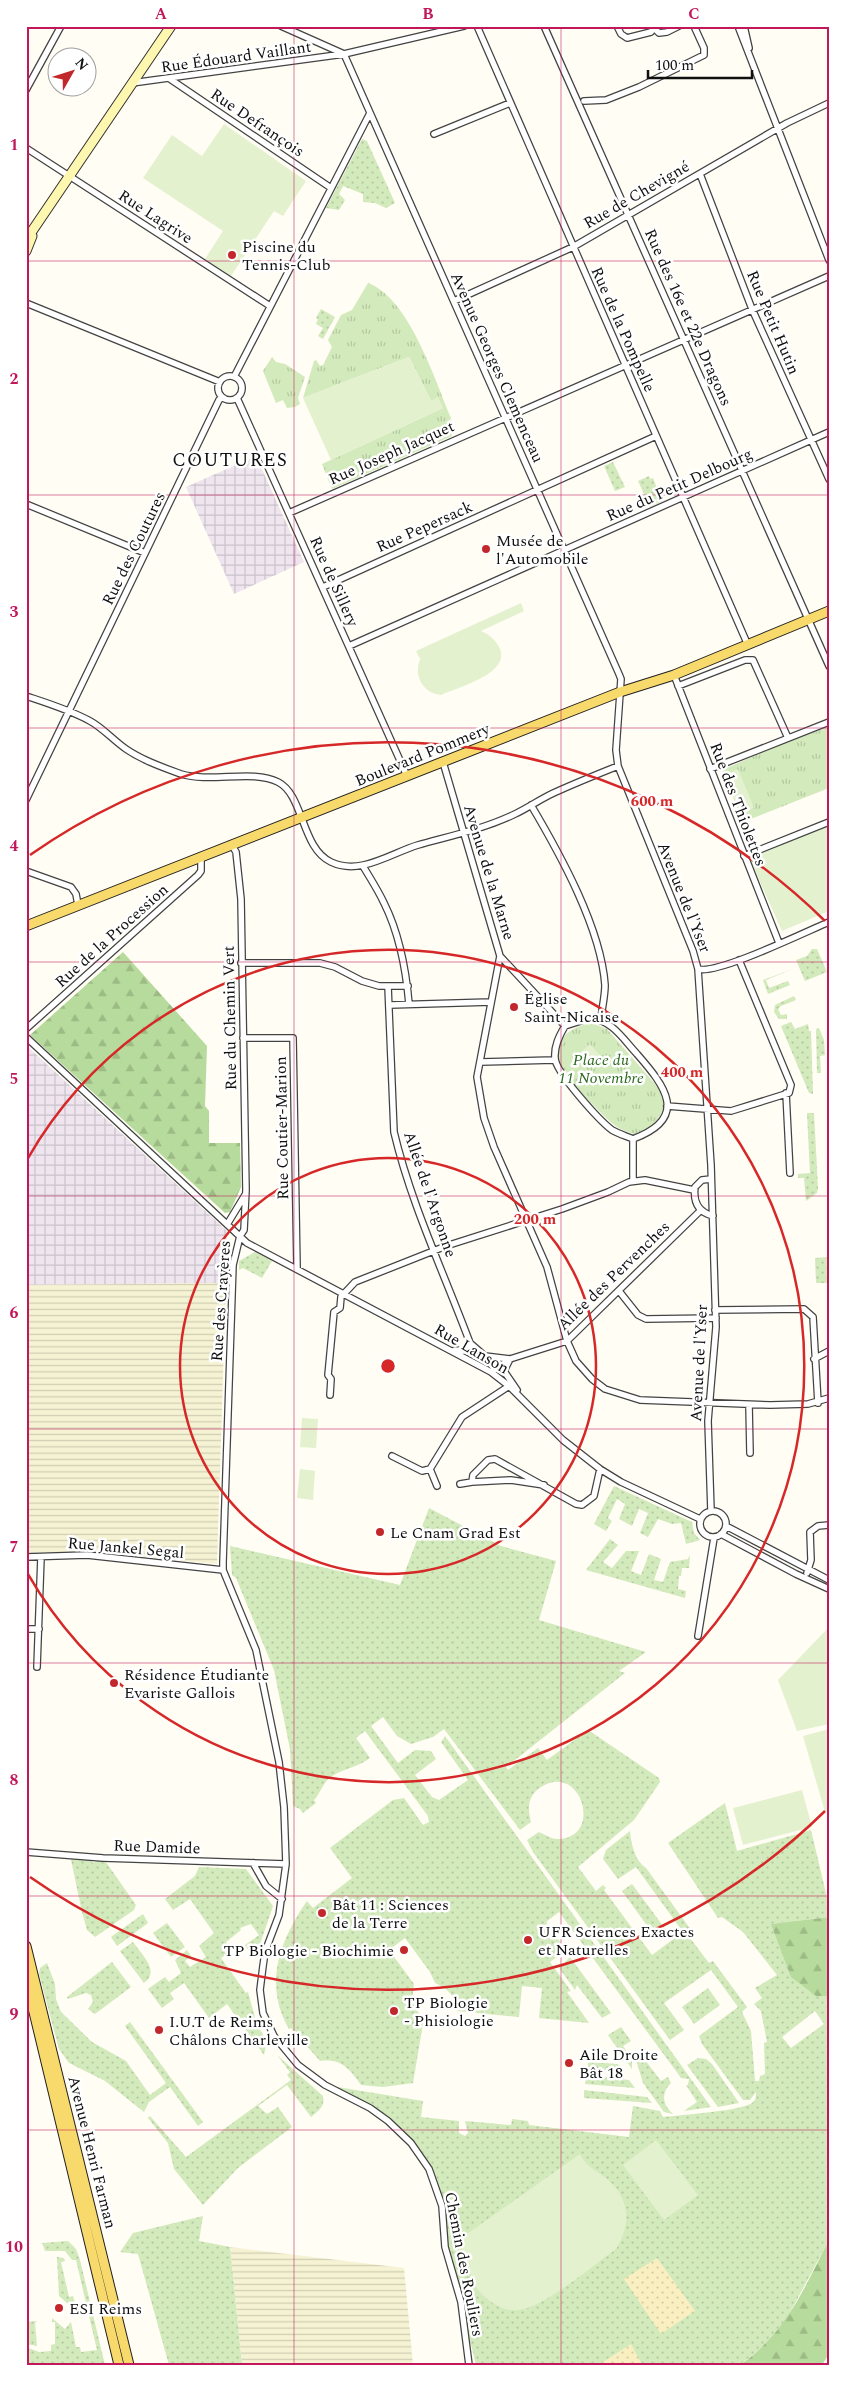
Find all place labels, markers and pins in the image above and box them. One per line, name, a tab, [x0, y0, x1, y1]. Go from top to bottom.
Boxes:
place label: Piscine du Tennis-Club	[242, 235, 330, 277]
marker: Piscine du Tennis-Club	[226, 249, 238, 261]
place label: Musée de l'Automobile	[496, 529, 588, 571]
marker: Musée de l'Automobile	[480, 543, 492, 555]
place label: Église Saint-Nicaise	[524, 987, 619, 1029]
marker: Église Saint-Nicaise	[508, 1001, 520, 1013]
centre of rings	[379, 1357, 397, 1375]
place label: Le Cnam Grad Est	[390, 1521, 521, 1545]
marker: Le Cnam Grad Est	[374, 1526, 386, 1538]
place label: Résidence Étudiante Evariste Gallois	[124, 1663, 269, 1705]
marker: Résidence Étudiante Evariste Gallois	[108, 1677, 120, 1689]
place label: Bât 11 : Sciences de la Terre	[332, 1893, 449, 1935]
marker: Bât 11 : Sciences de la Terre	[316, 1907, 328, 1919]
place label: UFR Sciences Exactes et Naturelles	[538, 1920, 694, 1962]
marker: UFR Sciences Exactes et Naturelles	[522, 1934, 534, 1946]
place label: TP Biologie - Biochimie	[223, 1939, 394, 1963]
marker: TP Biologie - Biochimie	[398, 1944, 410, 1956]
place label: TP Biologie - Phisiologie	[404, 1991, 494, 2033]
marker: TP Biologie - Phisiologie	[388, 2005, 400, 2017]
place label: I.U.T de Reims Châlons Charleville	[169, 2010, 308, 2052]
marker: I.U.T de Reims Châlons Charleville	[153, 2024, 165, 2036]
place label: Aile Droite Bât 18	[579, 2043, 658, 2085]
marker: Aile Droite Bât 18	[563, 2057, 575, 2069]
place label: ESI Reims	[69, 2297, 142, 2321]
marker: ESI Reims	[53, 2302, 65, 2314]

